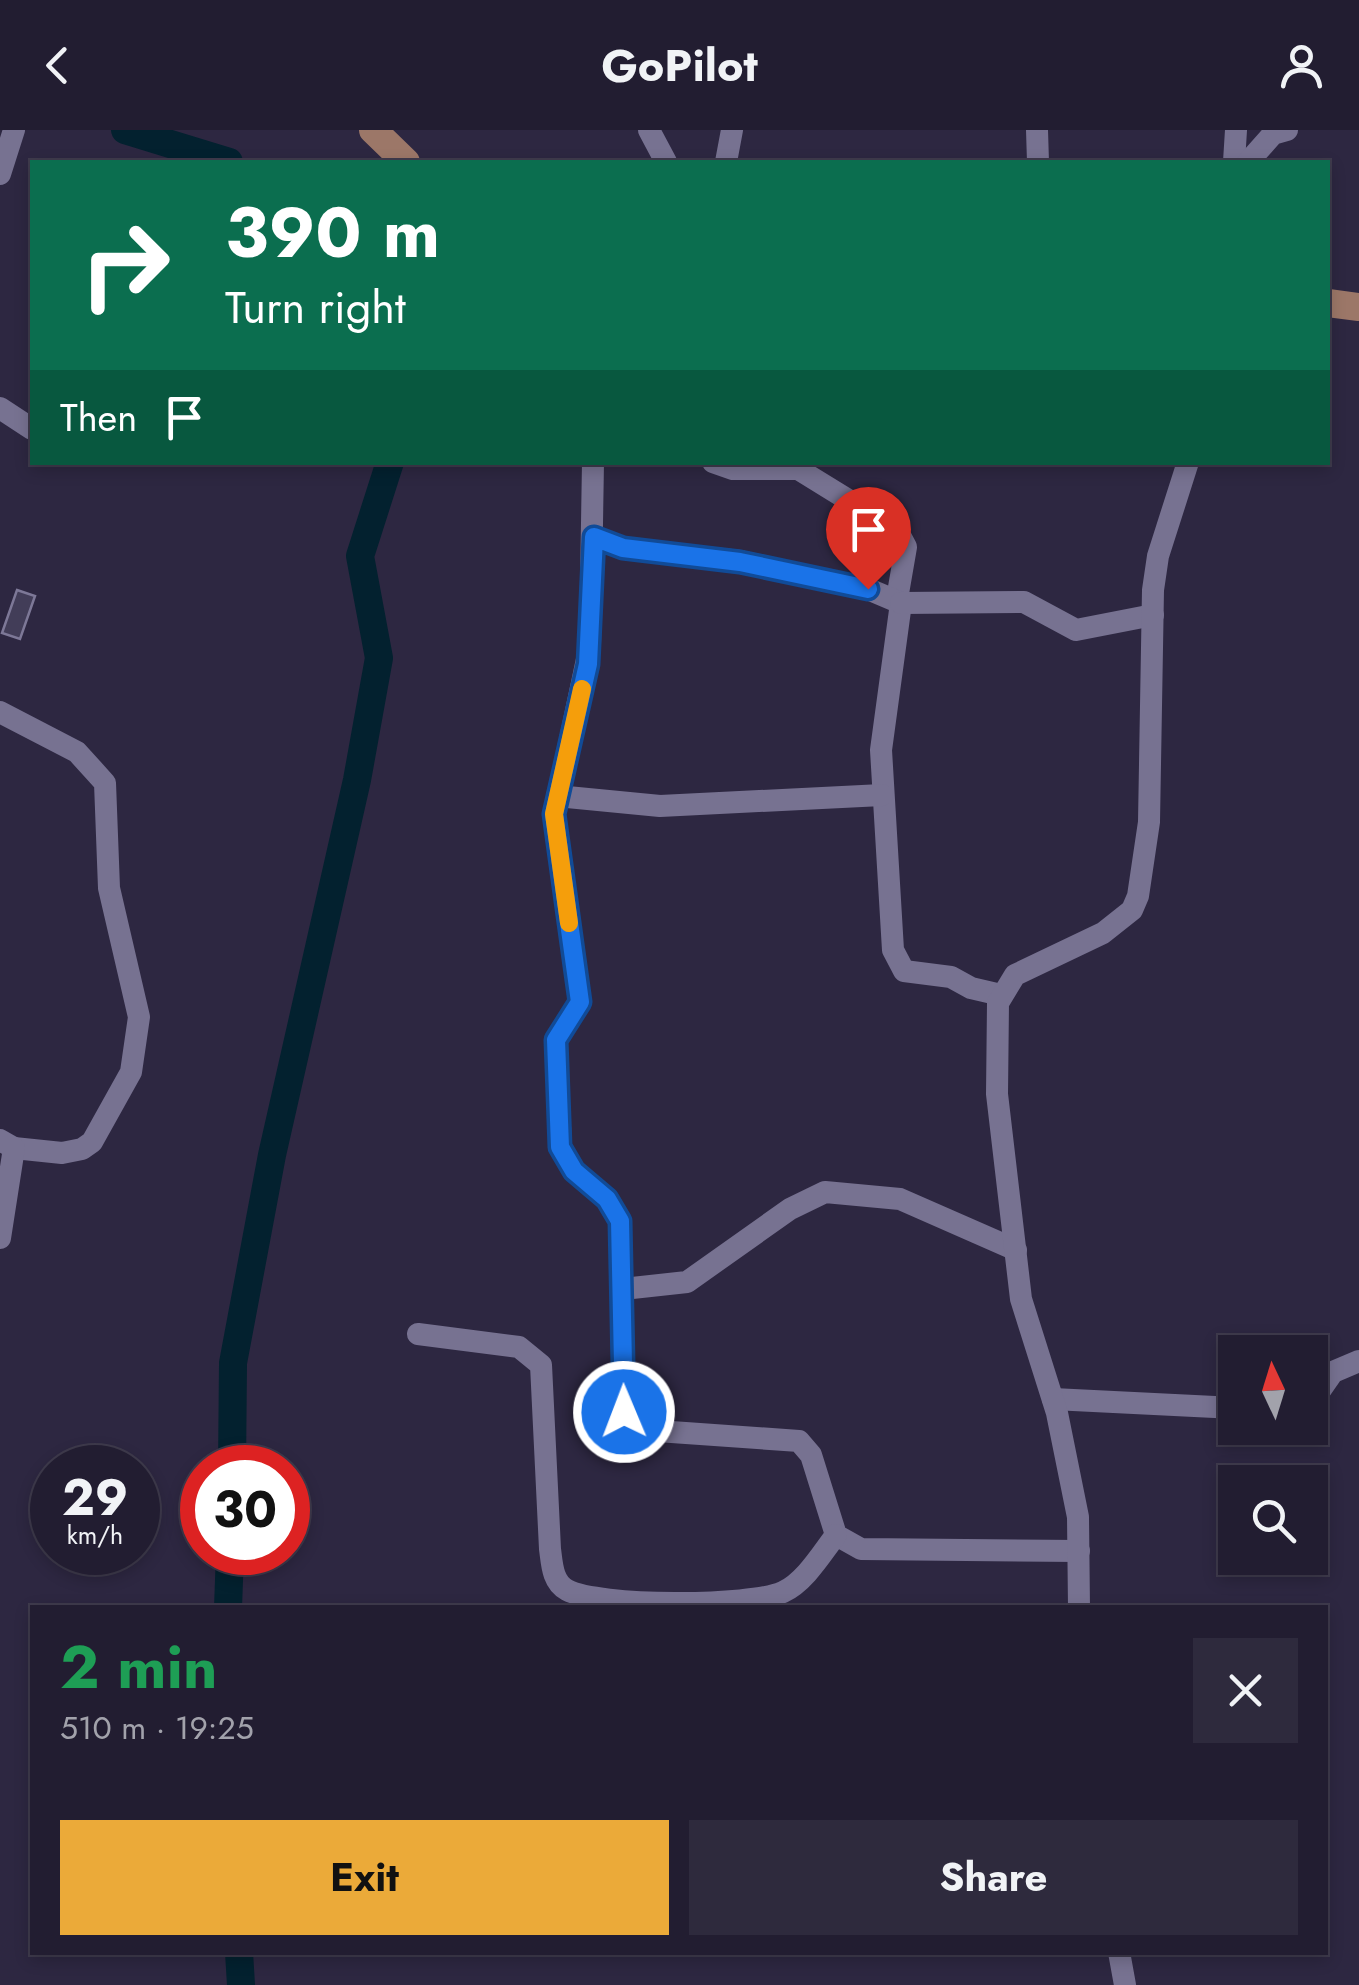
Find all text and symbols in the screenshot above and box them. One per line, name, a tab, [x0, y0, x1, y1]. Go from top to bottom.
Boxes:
text: GoPilot	[601, 33, 758, 98]
icon: back	[30, 38, 85, 93]
icon: person	[1274, 38, 1329, 93]
text: 390 m	[225, 182, 440, 283]
icon: right	[60, 200, 190, 330]
text: Turn right	[225, 275, 406, 340]
text: Then	[60, 390, 137, 445]
icon: arrive	[157, 390, 212, 445]
pin	[826, 487, 911, 590]
icon: arrive	[841, 502, 896, 557]
north arrow	[1218, 1335, 1328, 1445]
map controls	[1218, 1335, 1328, 1575]
position arrow	[572, 1360, 676, 1464]
speed limit sign: 30	[180, 1445, 310, 1575]
text: 29	[62, 1461, 128, 1534]
button: search	[1218, 1465, 1328, 1575]
text: km/h	[67, 1517, 123, 1553]
text: 2 min	[60, 1624, 218, 1711]
button: close	[1193, 1638, 1298, 1743]
text: 510 m · 19:25	[60, 1705, 254, 1751]
button: Exit	[60, 1820, 669, 1935]
button: Share	[689, 1820, 1298, 1935]

